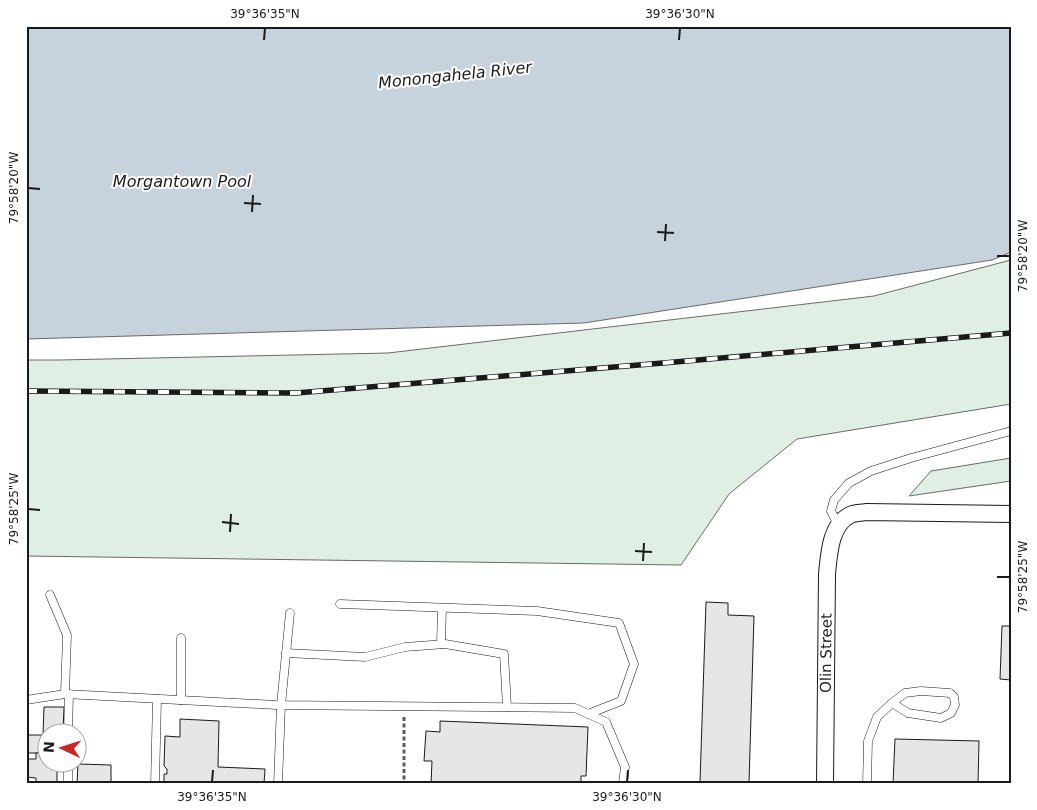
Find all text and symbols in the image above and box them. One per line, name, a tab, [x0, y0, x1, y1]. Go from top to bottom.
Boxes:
text: 39°36'35"N	[230, 7, 300, 21]
text: 39°36'30"N	[645, 7, 715, 21]
water label: Monongahela River	[377, 57, 534, 93]
text: 79°58'20"W	[7, 152, 21, 224]
water label: Morgantown Pool	[113, 172, 252, 191]
text: 79°58'20"W	[1016, 220, 1030, 292]
text: 79°58'25"W	[7, 473, 21, 545]
text: 79°58'25"W	[1016, 541, 1030, 613]
street label: Olin Street	[817, 613, 836, 693]
north arrow	[38, 722, 88, 772]
text: N	[41, 741, 57, 753]
text: 39°36'35"N	[177, 790, 247, 804]
text: 39°36'30"N	[592, 790, 662, 804]

